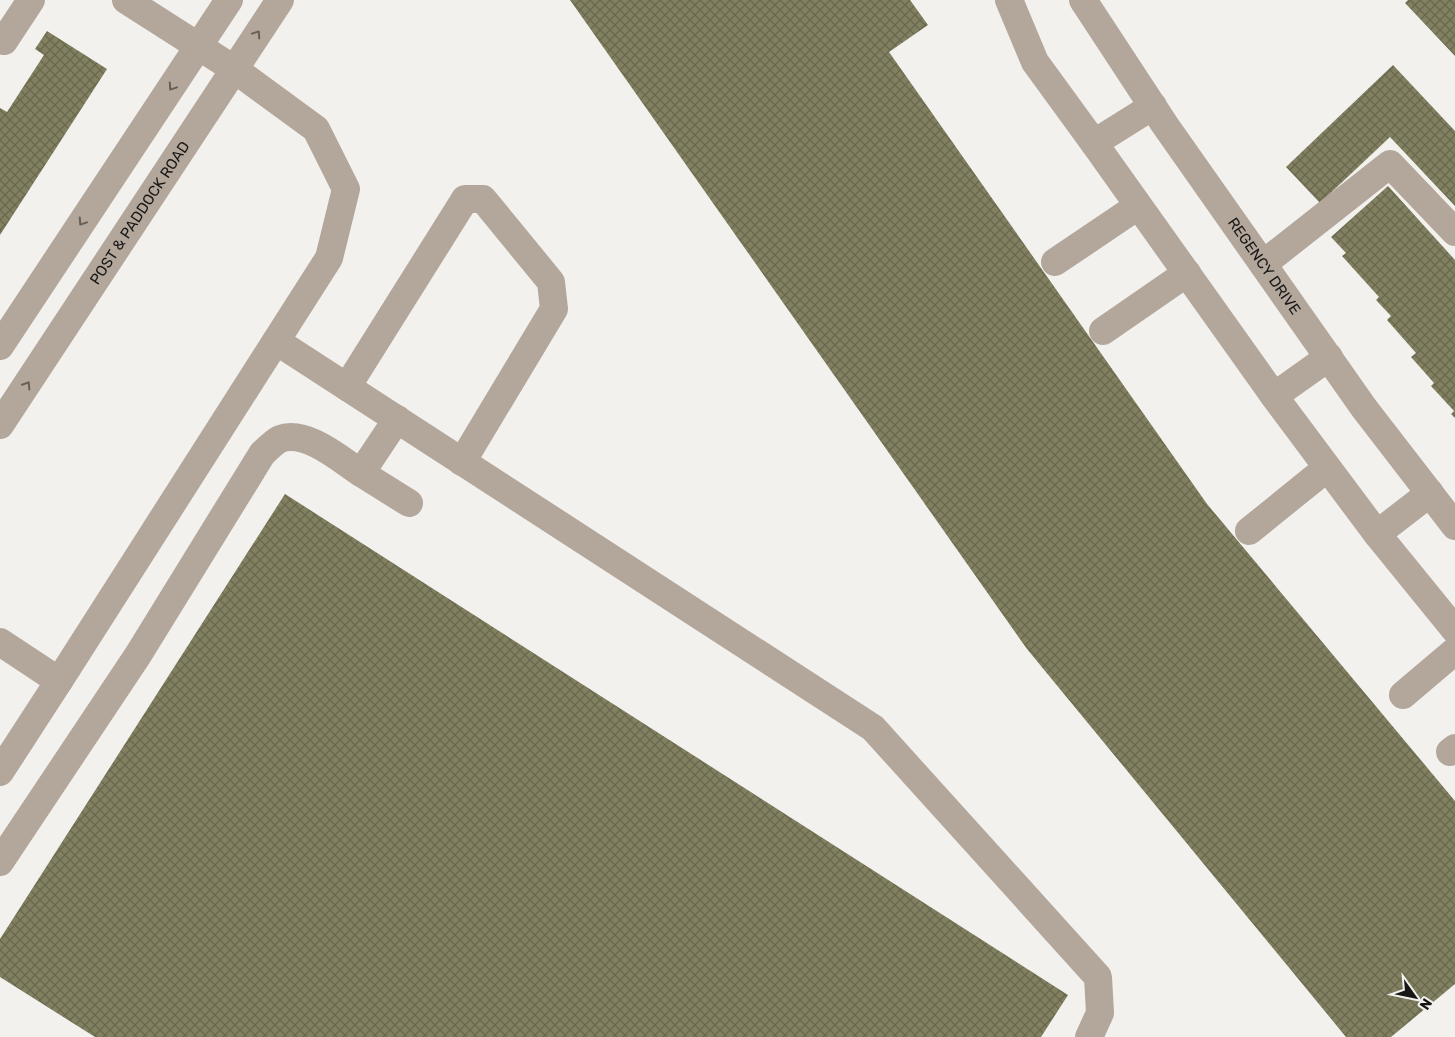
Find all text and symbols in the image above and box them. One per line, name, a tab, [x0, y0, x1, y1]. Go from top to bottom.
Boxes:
one-way arrow	[251, 31, 260, 40]
one-way arrow	[169, 81, 178, 90]
street label: POST & PADDOCK ROAD	[86, 138, 193, 288]
street label: REGENCY DRIVE	[1224, 214, 1305, 318]
one-way arrow	[79, 216, 88, 226]
one-way arrow	[21, 381, 30, 391]
north arrow	[1390, 972, 1440, 1022]
text: N	[1416, 995, 1435, 1013]

